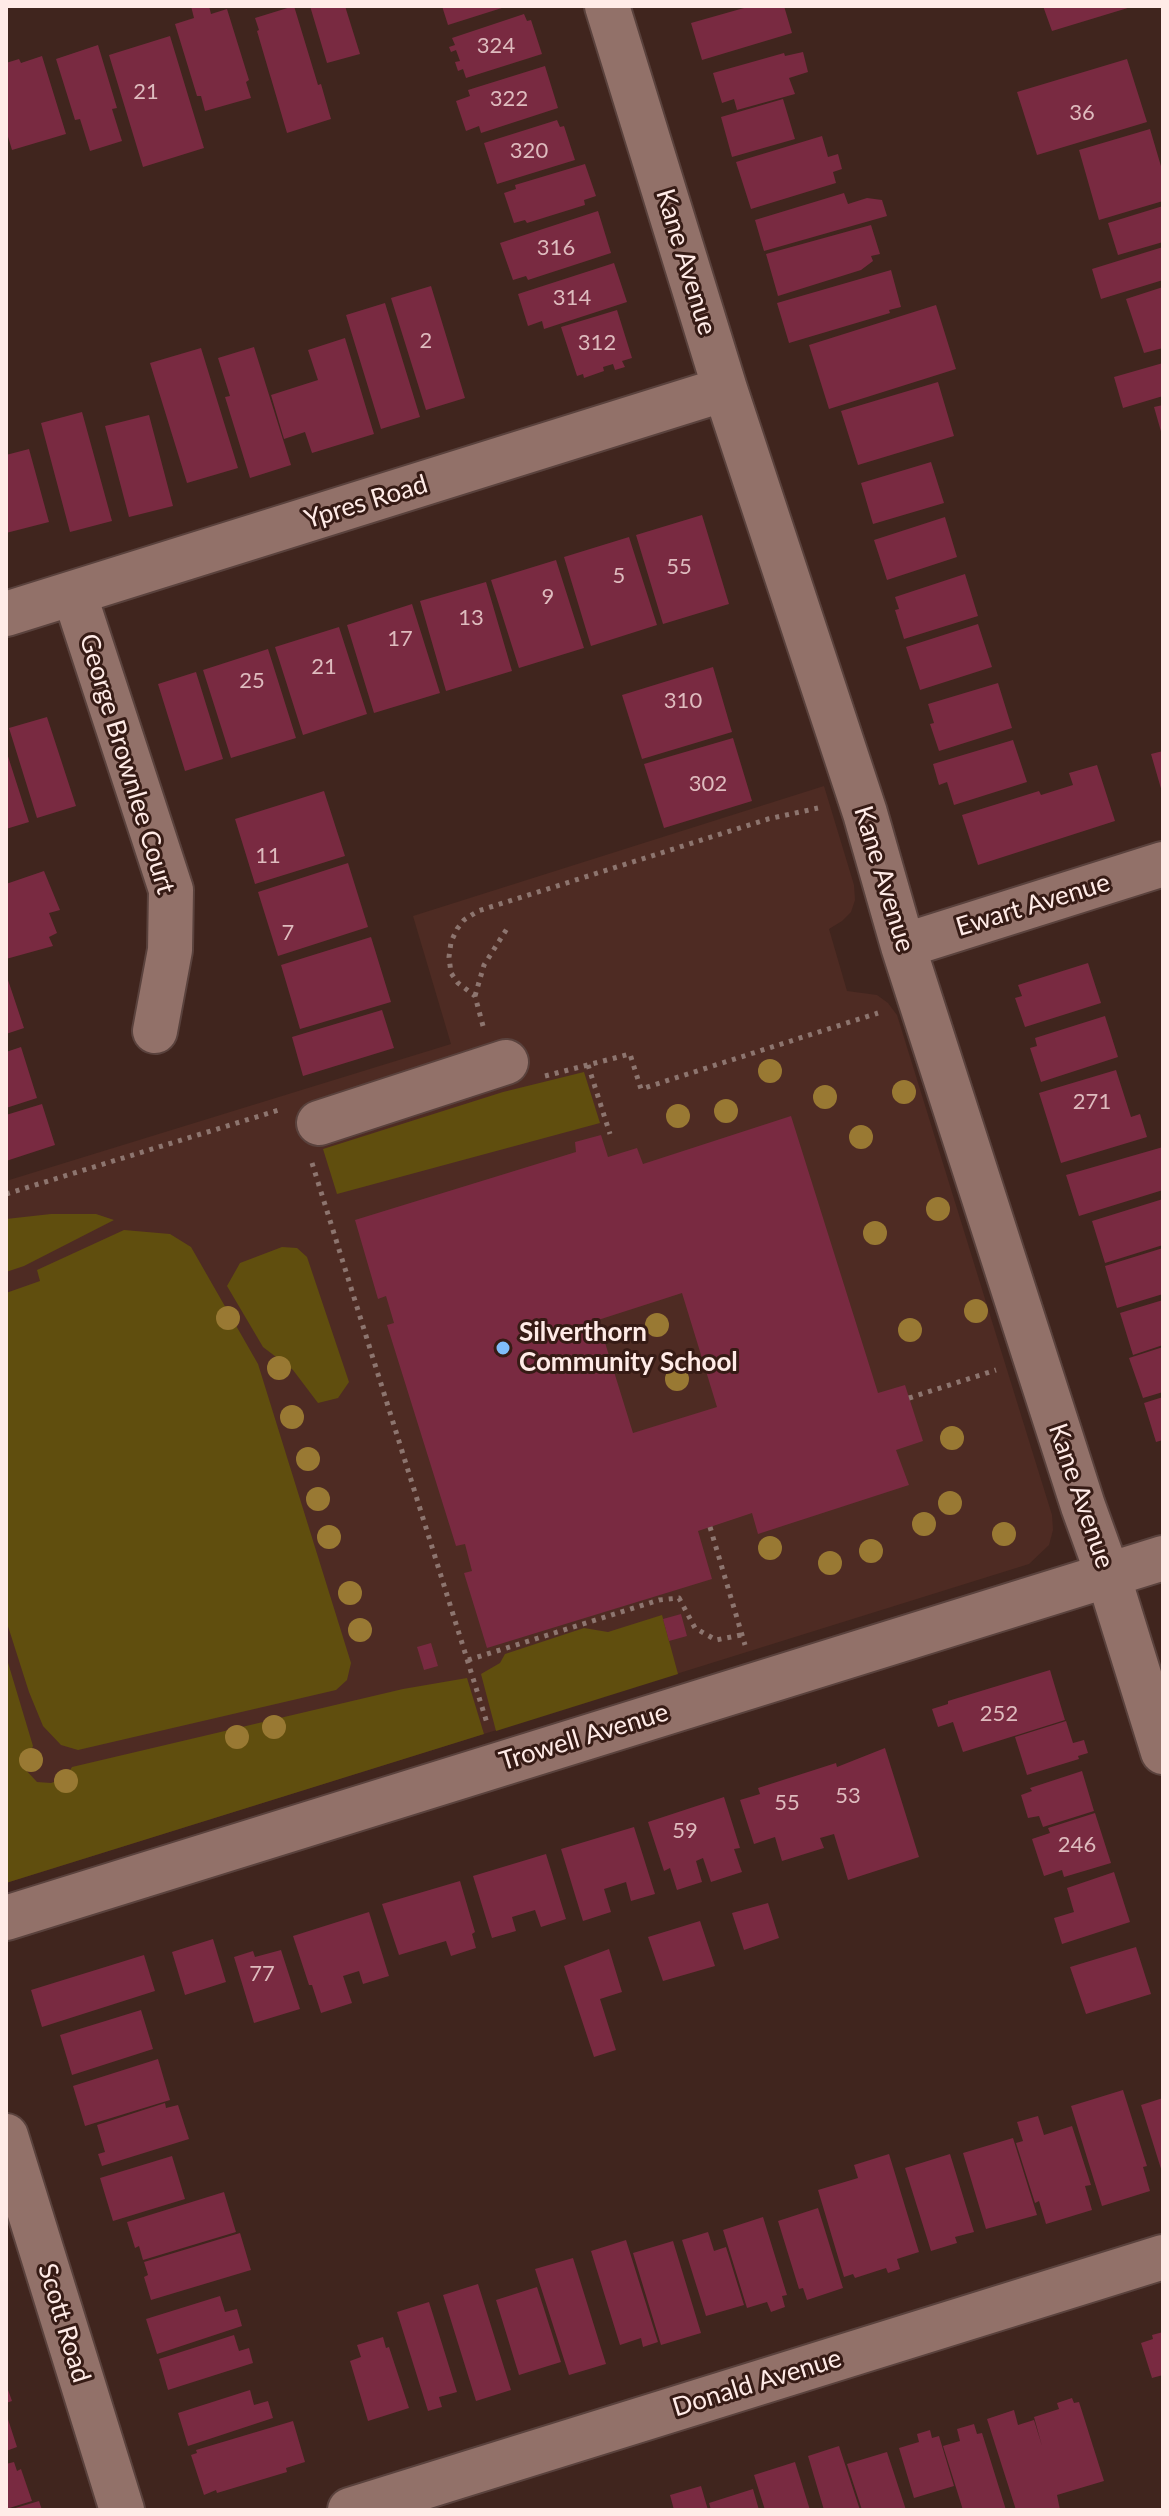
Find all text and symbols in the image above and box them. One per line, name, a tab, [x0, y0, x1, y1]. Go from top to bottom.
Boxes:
house number: 324	[477, 33, 515, 59]
house number: 21	[133, 79, 159, 105]
house number: 322	[490, 86, 528, 112]
house number: 36	[1069, 100, 1095, 126]
house number: 320	[510, 138, 548, 164]
street label: Kane Avenue	[649, 185, 723, 339]
house number: 316	[537, 235, 575, 261]
house number: 314	[553, 285, 591, 311]
house number: 2	[420, 328, 432, 354]
house number: 312	[578, 330, 616, 356]
street label: Ypres Road	[301, 469, 431, 535]
house number: 55	[666, 554, 692, 580]
house number: 5	[613, 563, 625, 589]
house number: 9	[542, 584, 554, 610]
house number: 13	[458, 605, 484, 631]
house number: 17	[387, 626, 413, 652]
street label: George Brownlee Court	[73, 630, 181, 898]
house number: 21	[311, 654, 337, 680]
house number: 25	[239, 668, 265, 694]
house number: 310	[664, 688, 702, 714]
house number: 302	[689, 771, 727, 797]
street label: Kane Avenue	[847, 802, 921, 956]
house number: 11	[255, 843, 281, 869]
street label: Ewart Avenue	[952, 867, 1114, 943]
house number: 7	[282, 920, 294, 946]
house number: 271	[1073, 1089, 1111, 1115]
place label: Silverthorn Community School	[519, 1317, 738, 1378]
marker: Silverthorn Community School	[494, 1339, 512, 1357]
street label: Kane Avenue	[1042, 1420, 1120, 1572]
street label: Trowell Avenue	[496, 1697, 672, 1777]
house number: 252	[980, 1701, 1018, 1727]
house number: 53	[835, 1783, 861, 1809]
house number: 55	[774, 1790, 800, 1816]
house number: 59	[672, 1818, 698, 1844]
house number: 246	[1058, 1832, 1096, 1858]
house number: 77	[249, 1961, 275, 1987]
street label: Scott Road	[31, 2260, 97, 2386]
street label: Donald Avenue	[669, 2342, 845, 2424]

